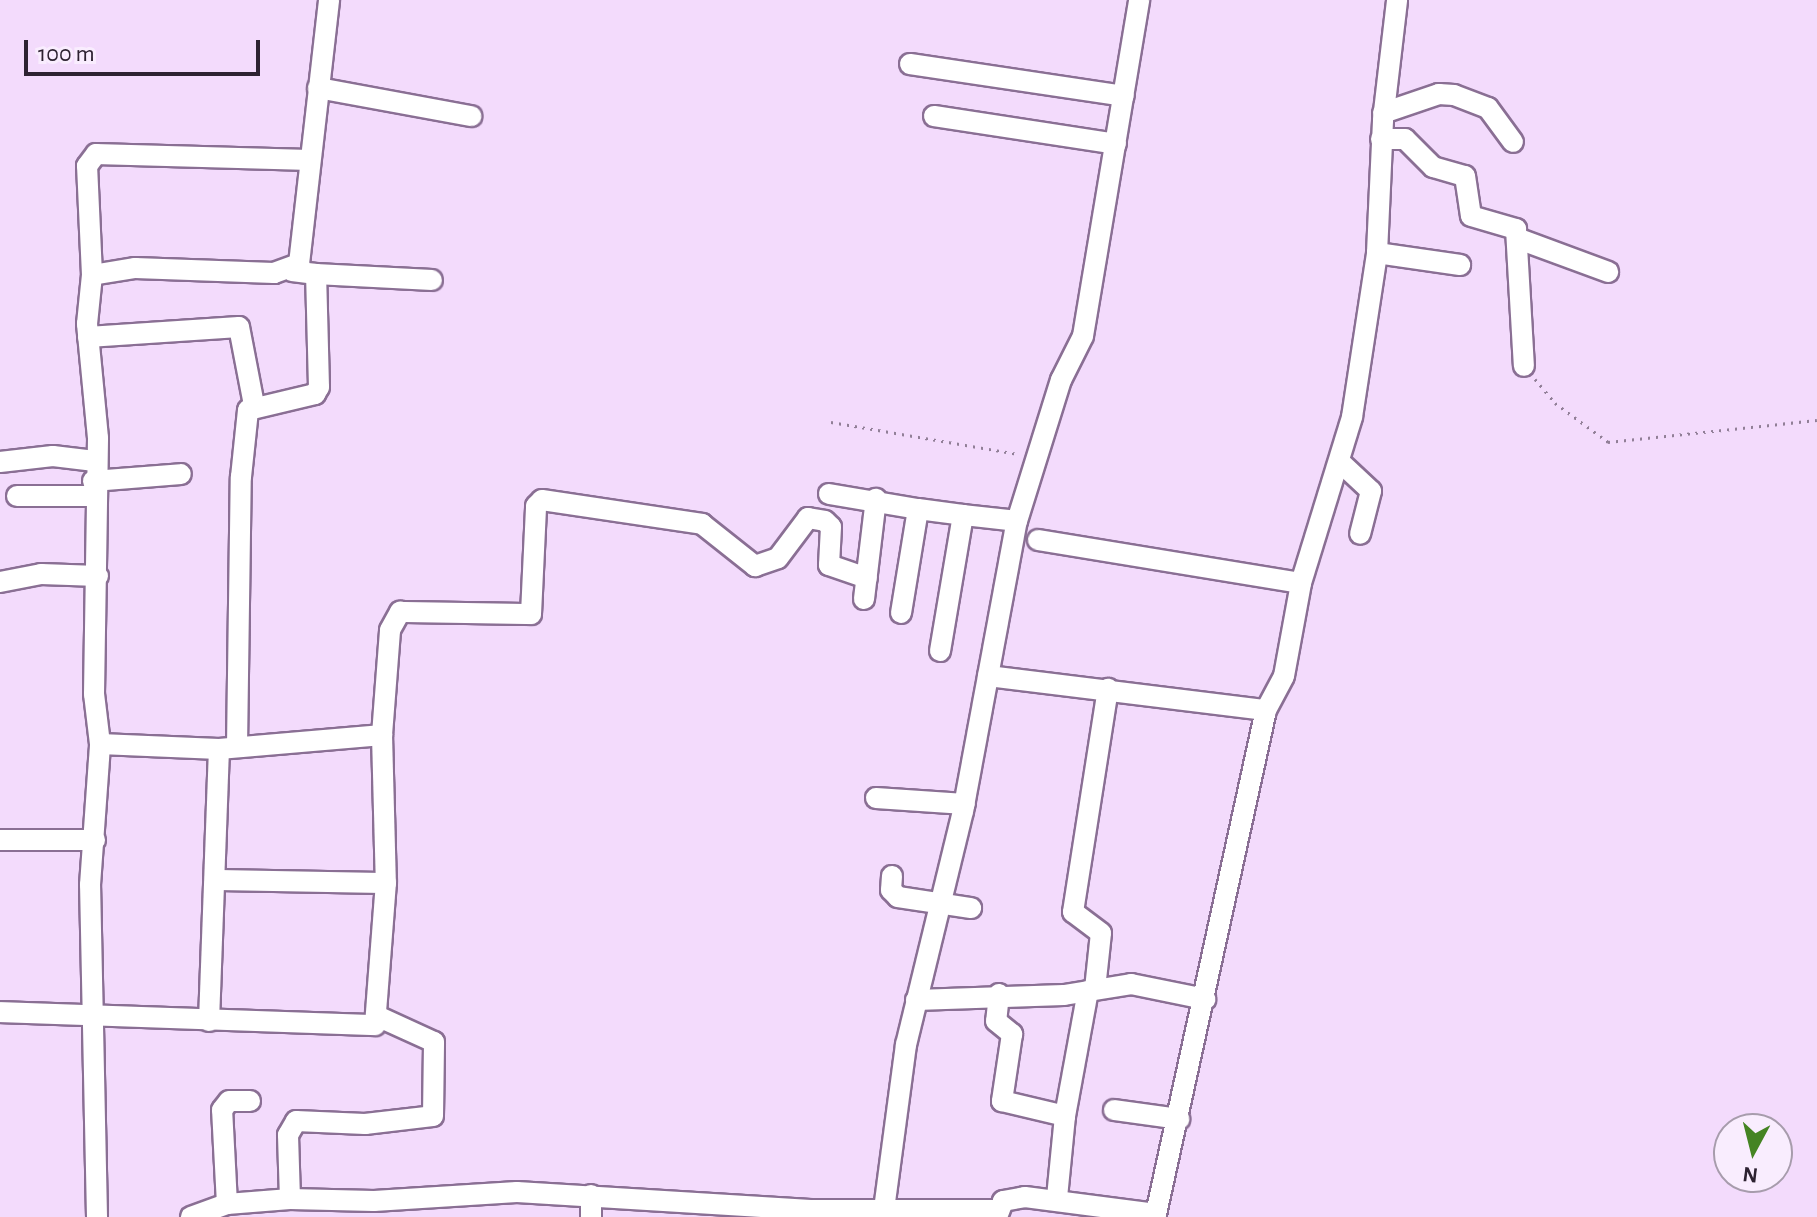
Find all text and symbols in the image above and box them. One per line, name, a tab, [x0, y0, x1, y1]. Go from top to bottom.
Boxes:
scale bar	[28, 24, 264, 74]
text: 100 m	[38, 42, 95, 66]
north arrow	[1713, 1113, 1793, 1193]
text: N	[1741, 1163, 1759, 1187]

